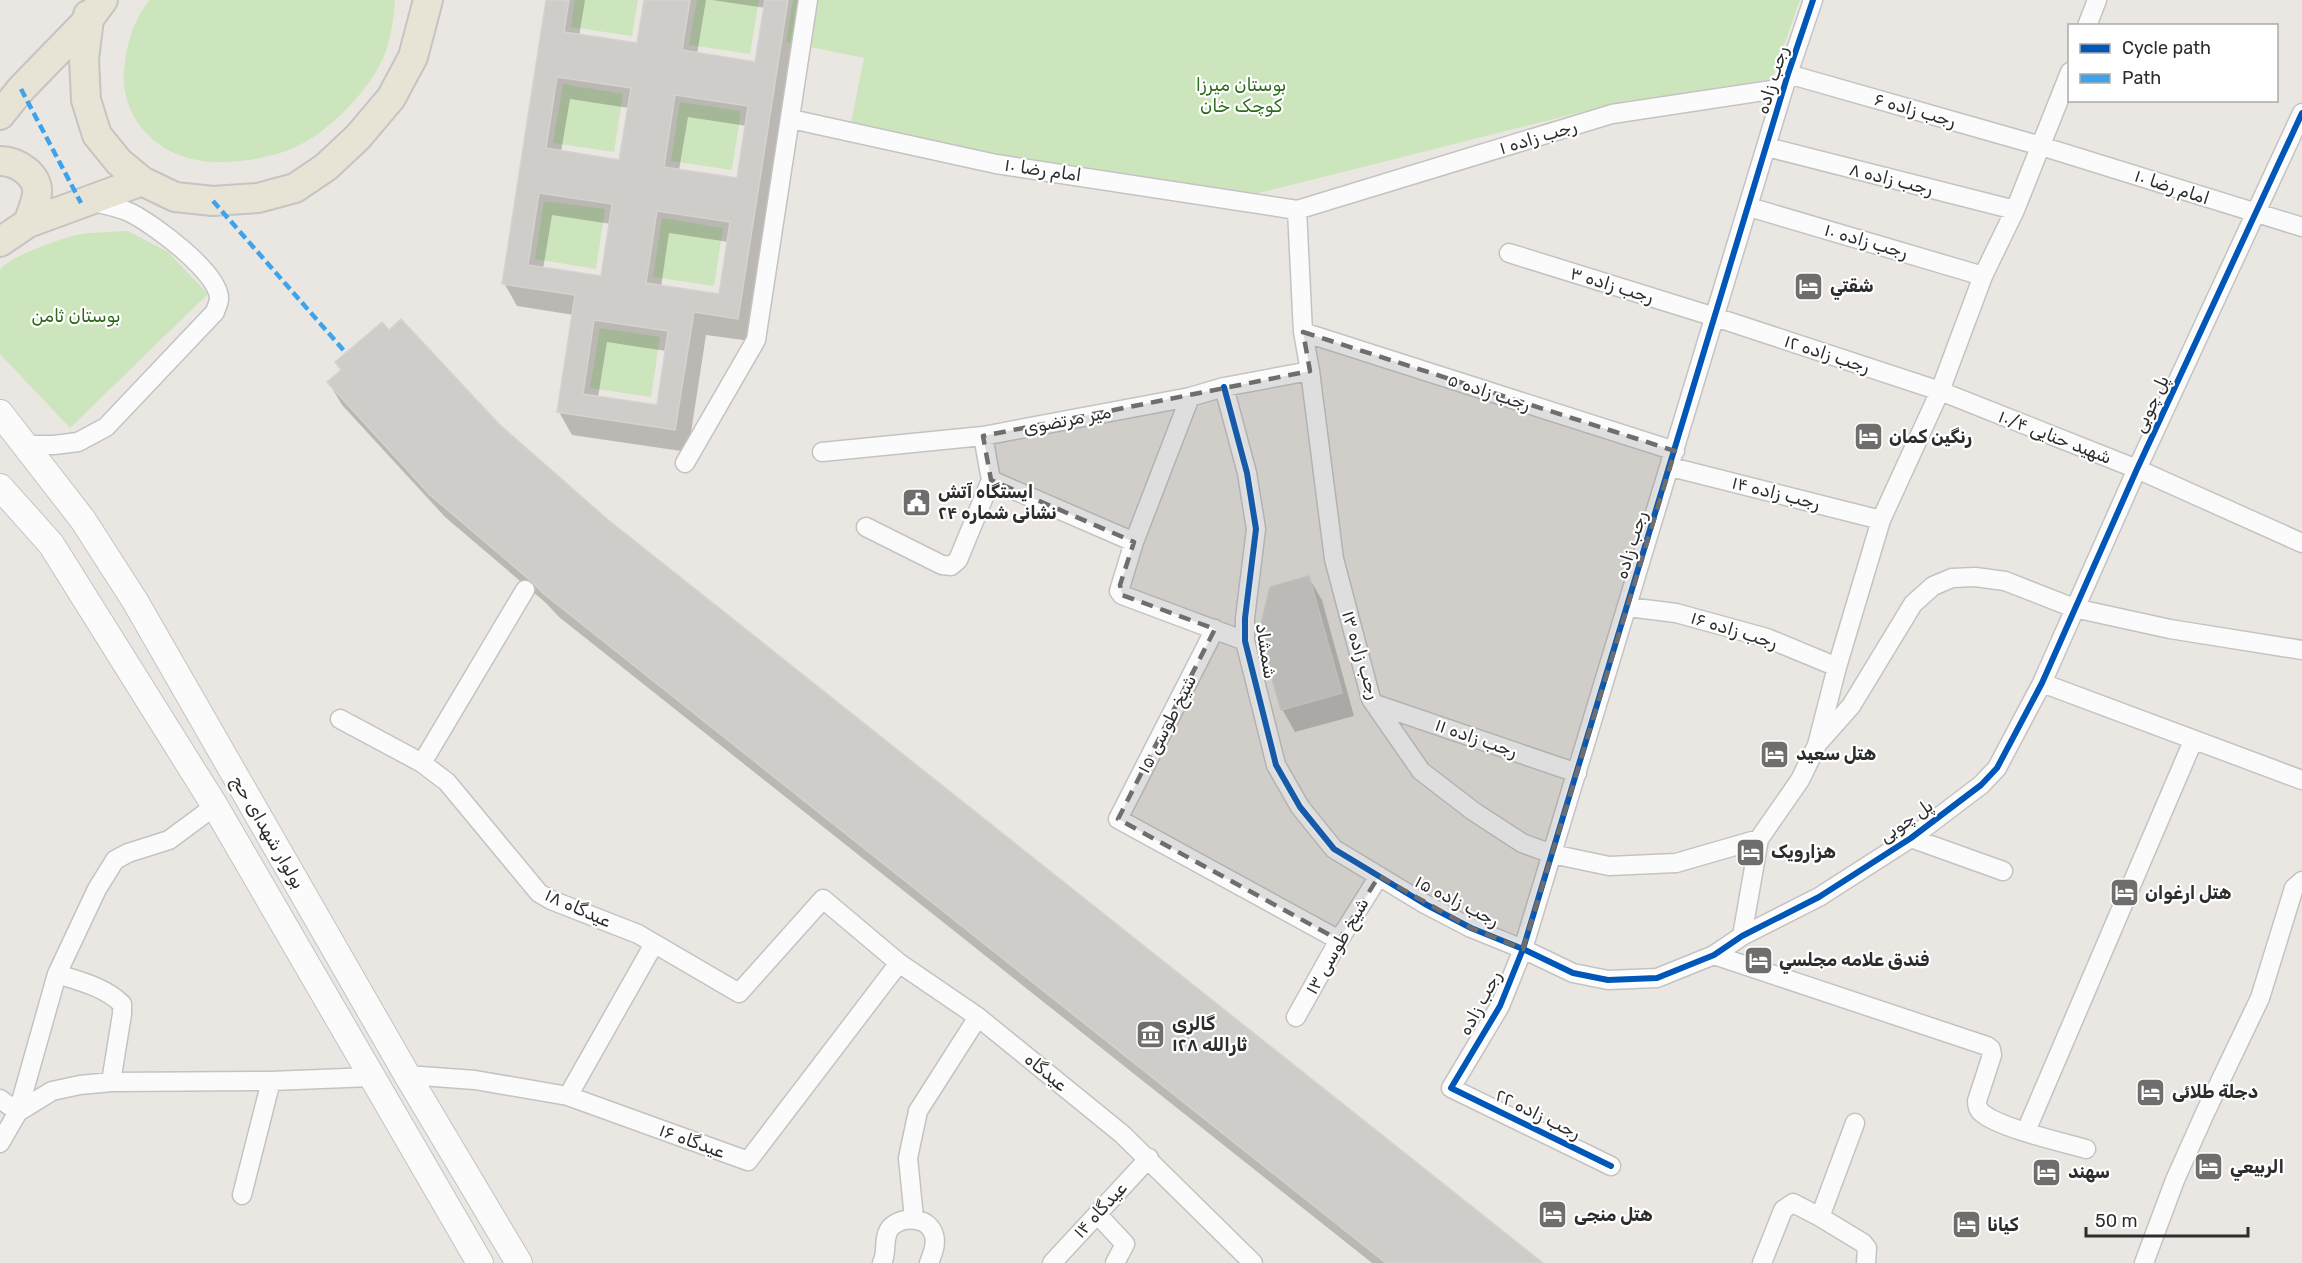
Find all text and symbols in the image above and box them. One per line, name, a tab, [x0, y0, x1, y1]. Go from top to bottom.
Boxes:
legend	[2068, 24, 2278, 102]
text: Cycle path	[2122, 37, 2211, 59]
street label: رجب زاده	[1751, 43, 1793, 117]
text: Path	[2122, 67, 2161, 89]
park label: بوستان میرزا کوچک خان	[1196, 74, 1286, 117]
street label: رجب زاده ۶	[1872, 88, 1959, 132]
street label: رجب زاده ۱	[1497, 115, 1580, 159]
street label: امام رضا ۱۰	[1003, 154, 1083, 186]
street label: رجب زاده ۸	[1847, 158, 1935, 200]
street label: امام رضا ۱۰	[2132, 165, 2212, 209]
street label: رجب زاده ۱۰	[1822, 219, 1910, 263]
street label: رجب زاده ۳	[1568, 262, 1657, 308]
hotel icon: شقتي	[1793, 270, 1825, 302]
place label: شقتي	[1830, 275, 1874, 300]
park label: بوستان ثامن	[32, 305, 121, 327]
street label: رجب زاده ۱۲	[1781, 330, 1873, 378]
street label: رجب زاده ۵	[1445, 368, 1533, 416]
street label: پل چوبی	[2128, 372, 2175, 437]
street label: میر مرتضوی	[1021, 401, 1113, 439]
street label: شهید حنایی ۱۰/۴	[1995, 405, 2115, 469]
hotel icon: رنگین کمان	[1852, 421, 1884, 453]
place label: رنگین کمان	[1889, 426, 1972, 448]
street label: رجب زاده ۱۴	[1730, 471, 1822, 515]
place label: ایستگاه آتش نشانی شماره ۲۴	[938, 481, 1057, 524]
public building icon: ایستگاه آتش نشانی شماره ۲۴	[901, 486, 933, 518]
street label: رجب زاده	[1610, 508, 1652, 582]
street label: رجب زاده ۱۶	[1688, 606, 1780, 654]
street label: رجب زاده ۱۳	[1337, 608, 1385, 702]
street label: شمشاد	[1251, 621, 1281, 681]
street label: ۱۵ شیخ طوسی	[1133, 671, 1203, 778]
street label: رجب زاده ۱۱	[1432, 714, 1520, 762]
hotel icon: هتل سعید	[1759, 738, 1791, 770]
place label: هتل سعید	[1796, 743, 1876, 765]
street label: بولوار شهدای حج	[226, 771, 309, 893]
street label: پل چوبی	[1875, 794, 1938, 848]
hotel icon: هزارویک	[1734, 836, 1766, 868]
place label: هزارویک	[1771, 841, 1836, 863]
street label: رجب زاده ۱۵	[1411, 870, 1503, 932]
hotel icon: هتل ارغوان	[2108, 877, 2140, 909]
place label: هتل ارغوان	[2145, 882, 2232, 904]
street label: عیدگاه ۱۸	[542, 884, 615, 932]
street label: شیخ طوسی ۱۳	[1300, 894, 1375, 999]
hotel icon: فندق علامه مجلسي	[1742, 944, 1774, 976]
place label: فندق علامه مجلسي	[1779, 949, 1929, 974]
street label: رجب زاده	[1454, 967, 1506, 1039]
place label: گالری ثارالله ۱۲۸	[1172, 1013, 1247, 1056]
museum icon: گالری ثارالله ۱۲۸	[1135, 1018, 1167, 1050]
street label: عیدگاه	[1020, 1048, 1072, 1096]
hotel icon: دجلة طلائی	[2135, 1076, 2167, 1108]
place label: دجلة طلائی	[2172, 1081, 2258, 1103]
street label: رجب زاده ۲۲	[1492, 1084, 1584, 1144]
street label: عیدگاه ۱۶	[656, 1119, 728, 1163]
hotel icon: الربيعي	[2193, 1151, 2225, 1183]
hotel icon: سهند	[2031, 1156, 2063, 1188]
place label: الربيعي	[2230, 1156, 2284, 1181]
place label: سهند	[2068, 1161, 2110, 1183]
street label: عیدگاه ۱۴	[1068, 1177, 1132, 1243]
hotel icon: هتل منجی	[1537, 1199, 1569, 1231]
scale bar	[2086, 1200, 2248, 1238]
place label: هتل منجی	[1574, 1204, 1653, 1226]
hotel icon: كيانا	[1950, 1209, 1982, 1241]
text: 50 m	[2095, 1210, 2138, 1232]
place label: كيانا	[1987, 1214, 2019, 1236]

